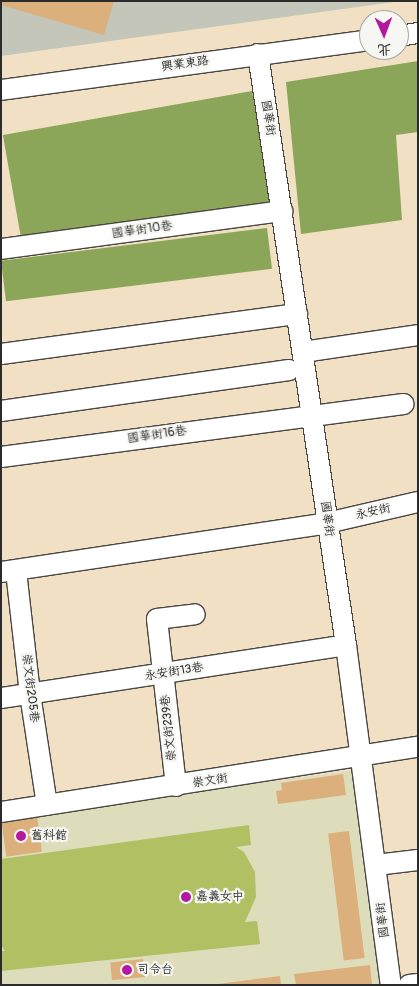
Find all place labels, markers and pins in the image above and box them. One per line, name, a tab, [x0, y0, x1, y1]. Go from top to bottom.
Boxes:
place label: 舊科館	[31, 829, 67, 843]
marker: 舊科館	[15, 830, 27, 842]
place label: 嘉義女中	[196, 890, 244, 904]
marker: 嘉義女中	[180, 891, 192, 903]
place label: 司令台	[137, 963, 173, 977]
marker: 司令台	[121, 964, 133, 976]

